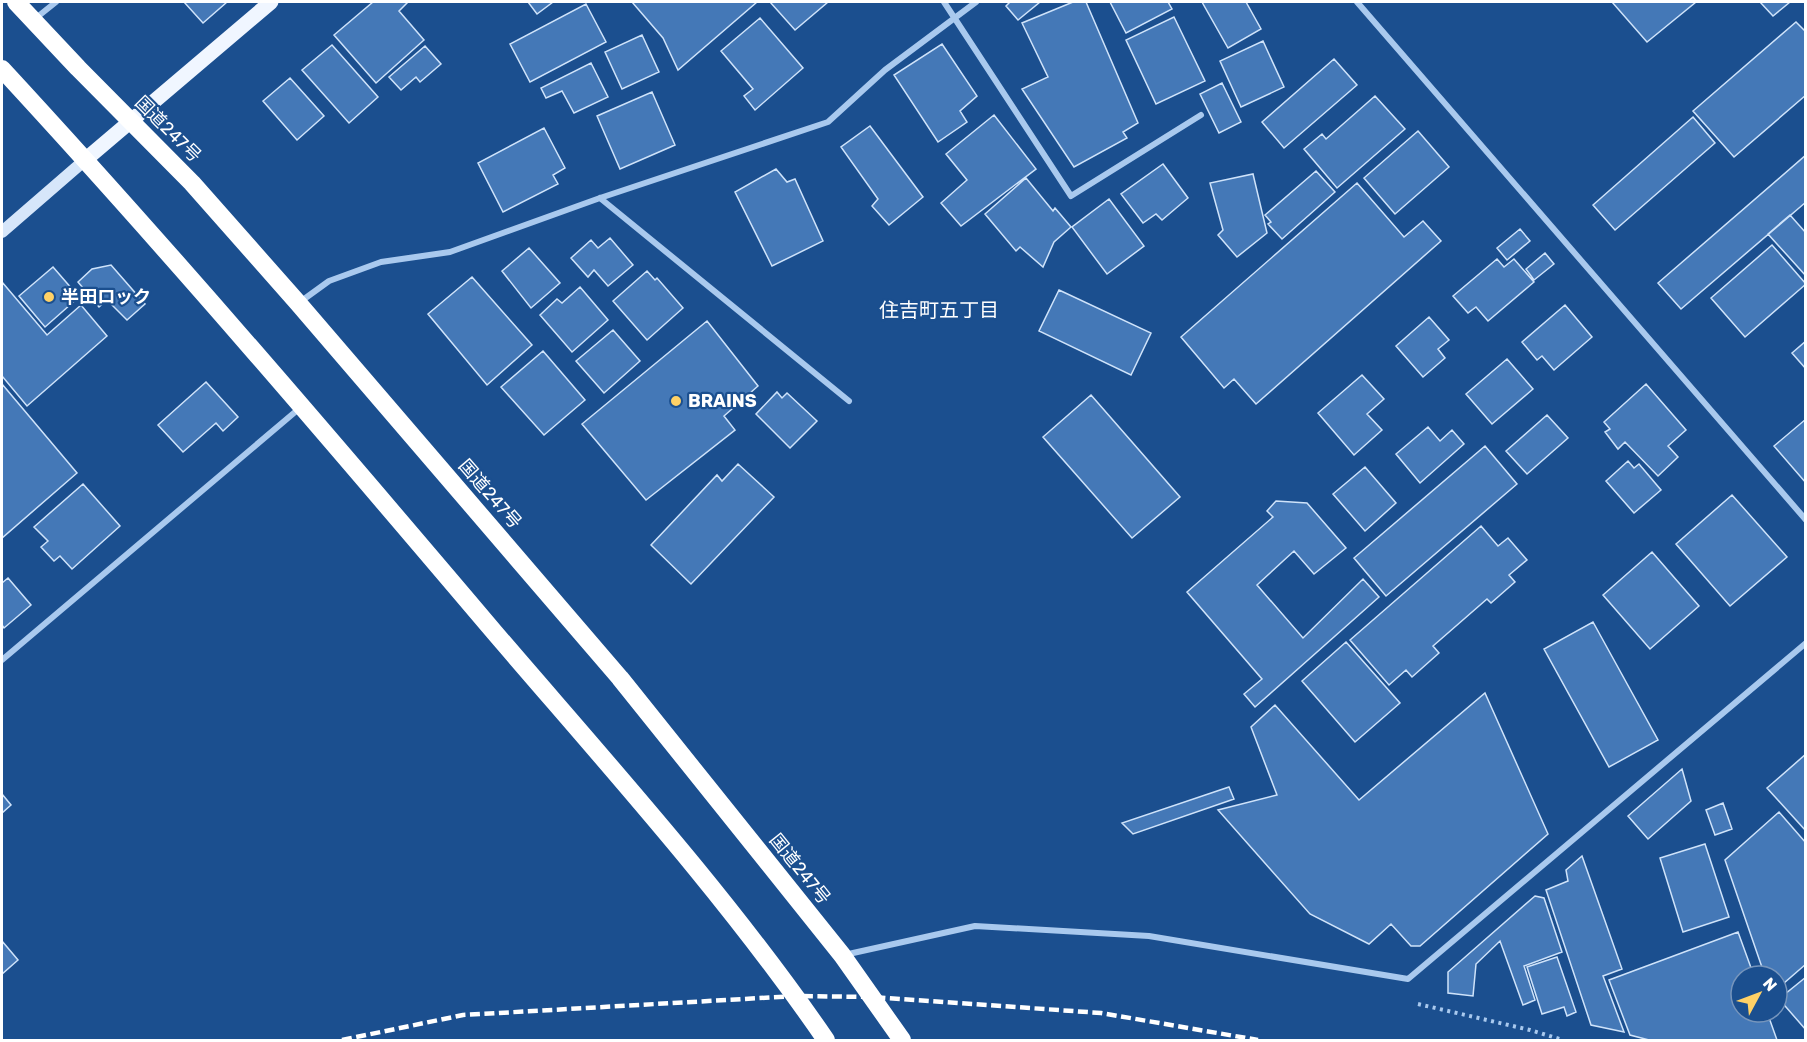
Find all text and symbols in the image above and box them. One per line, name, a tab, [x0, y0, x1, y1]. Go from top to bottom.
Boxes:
street label: 国道247号	[130, 91, 206, 167]
place label: 半田ロック	[61, 286, 151, 308]
marker: 半田ロック	[42, 290, 56, 304]
district label: 住吉町五丁目	[879, 298, 999, 322]
place label: BRAINS	[688, 390, 757, 412]
marker: BRAINS	[669, 394, 683, 408]
street label: 国道247号	[454, 455, 526, 533]
street label: 国道247号	[765, 829, 835, 909]
north arrow	[1729, 964, 1789, 1024]
text: N	[1759, 974, 1781, 995]

